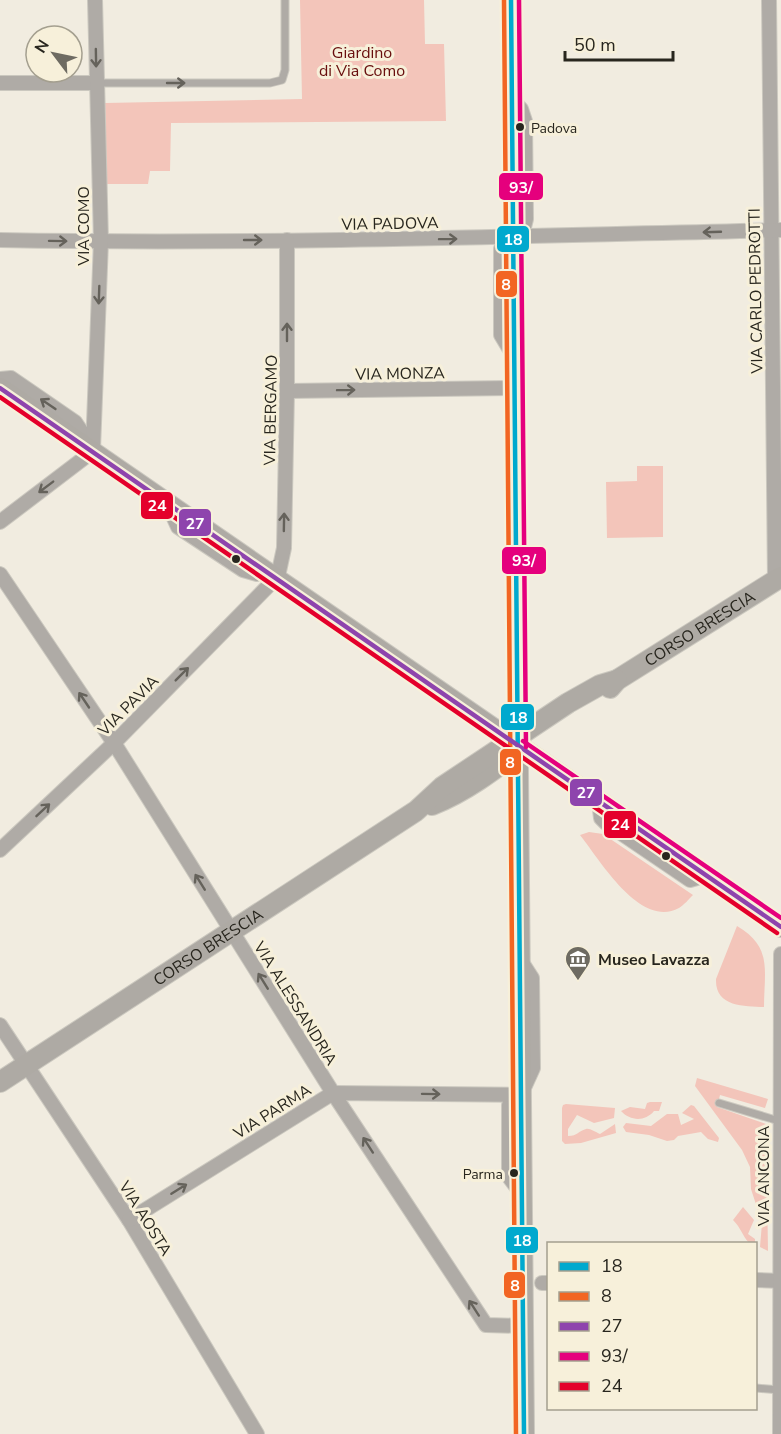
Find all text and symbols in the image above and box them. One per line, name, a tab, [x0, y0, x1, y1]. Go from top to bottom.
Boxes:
north arrow	[24, 24, 84, 84]
scale bar	[565, 24, 673, 62]
text: 50 m	[574, 33, 616, 57]
text: N	[30, 36, 55, 57]
park label: Giardino di Via Como	[319, 42, 405, 82]
one-way arrow	[90, 48, 102, 68]
one-way arrow	[165, 77, 185, 89]
place label: Padova	[531, 119, 577, 138]
marker: Padova	[514, 121, 526, 133]
line badge: 93/	[498, 172, 544, 201]
text: 93/	[509, 177, 534, 199]
street label: VIA COMO	[73, 186, 95, 267]
street label: VIA CARLO PEDROTTI	[744, 208, 768, 375]
street label: VIA PADOVA	[340, 212, 439, 236]
line badge: 18	[496, 225, 530, 253]
one-way arrow	[703, 227, 723, 238]
text: 18	[503, 229, 523, 251]
one-way arrow	[438, 233, 458, 245]
one-way arrow	[243, 234, 263, 246]
one-way arrow	[48, 235, 68, 247]
line badge: 8	[495, 270, 518, 298]
text: 8	[501, 274, 511, 296]
one-way arrow	[93, 285, 104, 305]
one-way arrow	[281, 323, 293, 343]
street label: VIA BERGAMO	[259, 354, 283, 467]
street label: VIA MONZA	[354, 362, 445, 386]
one-way arrow	[335, 384, 355, 396]
one-way arrow	[39, 397, 56, 410]
one-way arrow	[38, 481, 54, 494]
line badge: 24	[140, 491, 174, 520]
text: 24	[147, 495, 167, 517]
line badge: 27	[178, 508, 212, 537]
one-way arrow	[279, 512, 290, 532]
text: 27	[185, 513, 205, 535]
line badge: 93/	[501, 546, 547, 575]
text: 93/	[512, 550, 537, 572]
unlabelled marker	[230, 553, 242, 565]
street label: CORSO BRESCIA	[640, 586, 760, 672]
one-way arrow	[175, 666, 189, 681]
street label: VIA PAVIA	[93, 670, 164, 742]
one-way arrow	[78, 691, 91, 708]
line badge: 18	[500, 703, 535, 731]
text: 18	[508, 707, 528, 729]
line badge: 8	[499, 748, 522, 776]
text: 8	[505, 752, 515, 774]
line badge: 27	[569, 778, 603, 807]
text: 27	[576, 782, 596, 804]
one-way arrow	[35, 803, 50, 817]
line badge: 24	[603, 810, 637, 839]
text: 24	[610, 814, 630, 836]
unlabelled marker	[660, 850, 672, 862]
one-way arrow	[194, 874, 206, 891]
street label: CORSO BRESCIA	[149, 903, 268, 991]
street label: VIA ALESSANDRIA	[248, 937, 342, 1070]
museum icon: Museo Lavazza	[563, 944, 593, 982]
place label: Museo Lavazza	[598, 949, 710, 971]
one-way arrow	[256, 973, 268, 990]
street label: VIA PARMA	[229, 1079, 316, 1145]
one-way arrow	[420, 1088, 440, 1100]
street label: VIA ANCONA	[753, 1125, 775, 1227]
one-way arrow	[361, 1137, 374, 1154]
place label: Parma	[463, 1165, 503, 1184]
marker: Parma	[508, 1167, 520, 1179]
street label: VIA AOSTA	[113, 1176, 177, 1260]
one-way arrow	[170, 1182, 187, 1194]
line badge: 18	[505, 1226, 539, 1254]
text: 18	[512, 1230, 532, 1252]
legend	[547, 1242, 757, 1410]
text: 18	[601, 1254, 623, 1278]
line badge: 8	[503, 1271, 526, 1299]
text: 8	[510, 1275, 520, 1297]
text: 8	[601, 1284, 612, 1308]
one-way arrow	[468, 1300, 481, 1317]
text: 27	[601, 1314, 623, 1338]
text: 93/	[601, 1344, 629, 1368]
text: 24	[601, 1374, 623, 1398]

